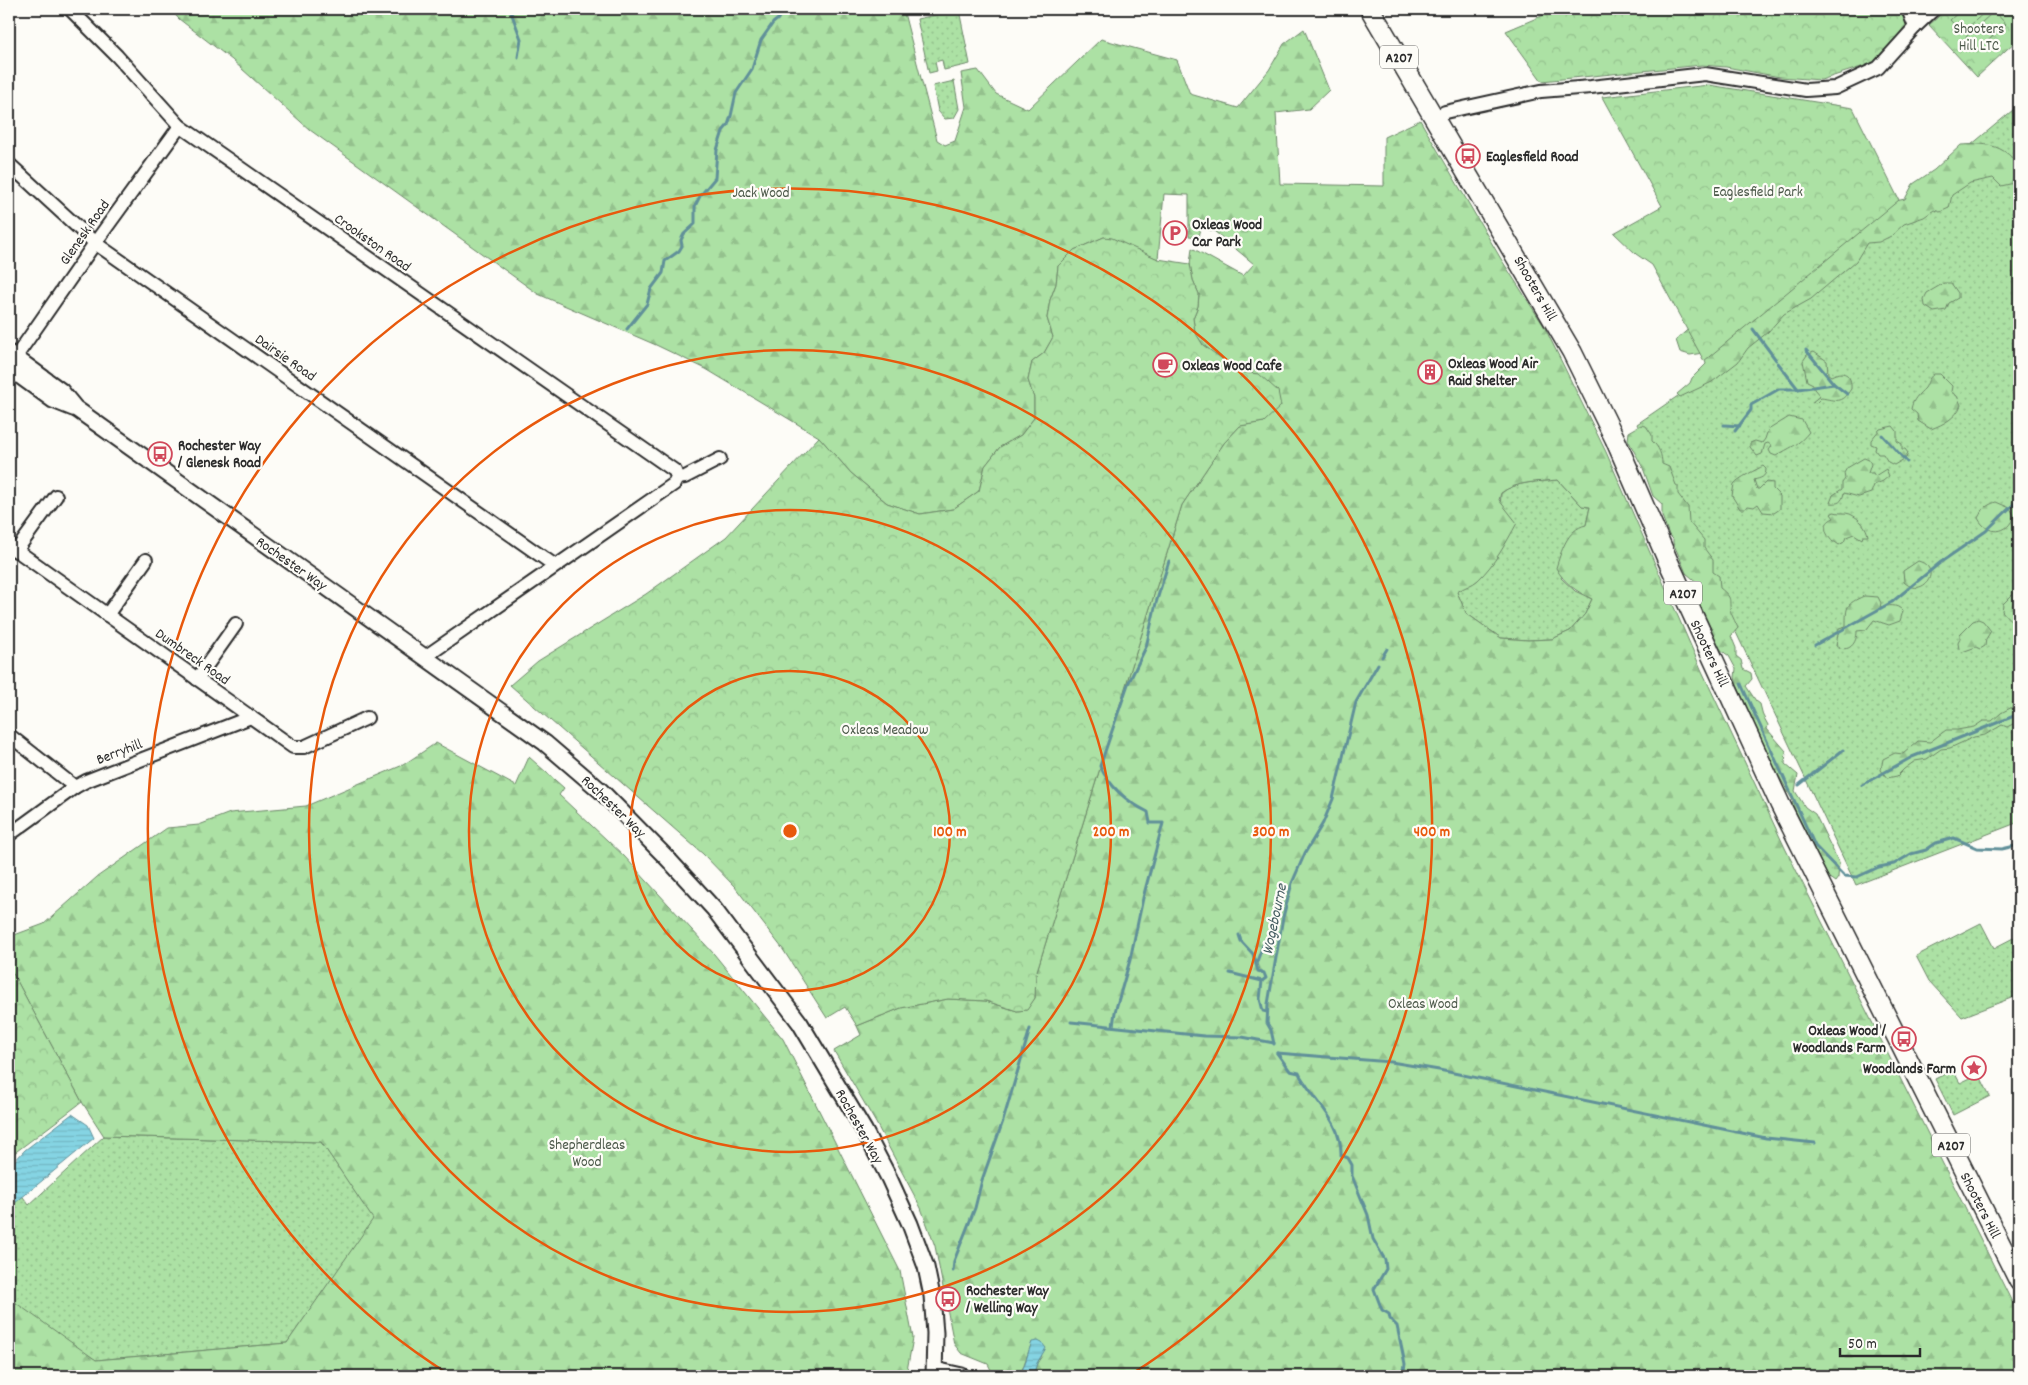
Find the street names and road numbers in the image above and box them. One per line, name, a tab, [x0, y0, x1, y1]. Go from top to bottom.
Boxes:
road number: A207	[1380, 46, 1418, 68]
street label: Glenesk Road	[55, 196, 116, 270]
street label: Crookston Road	[329, 209, 415, 278]
street label: Shooters Hill	[1507, 252, 1562, 326]
street label: Dairsie Road	[250, 329, 320, 388]
street label: Rochester Way	[251, 532, 332, 598]
road number: A207	[1664, 582, 1702, 604]
street label: Shooters Hill	[1683, 617, 1734, 691]
street label: Dumbreck Road	[150, 624, 234, 692]
street label: Berryhill	[94, 734, 146, 772]
street label: Rochester Way	[575, 771, 651, 845]
street label: Rochester Way	[829, 1085, 888, 1169]
road number: A207	[1932, 1134, 1970, 1156]
street label: Shooters Hill	[1953, 1169, 2006, 1243]

